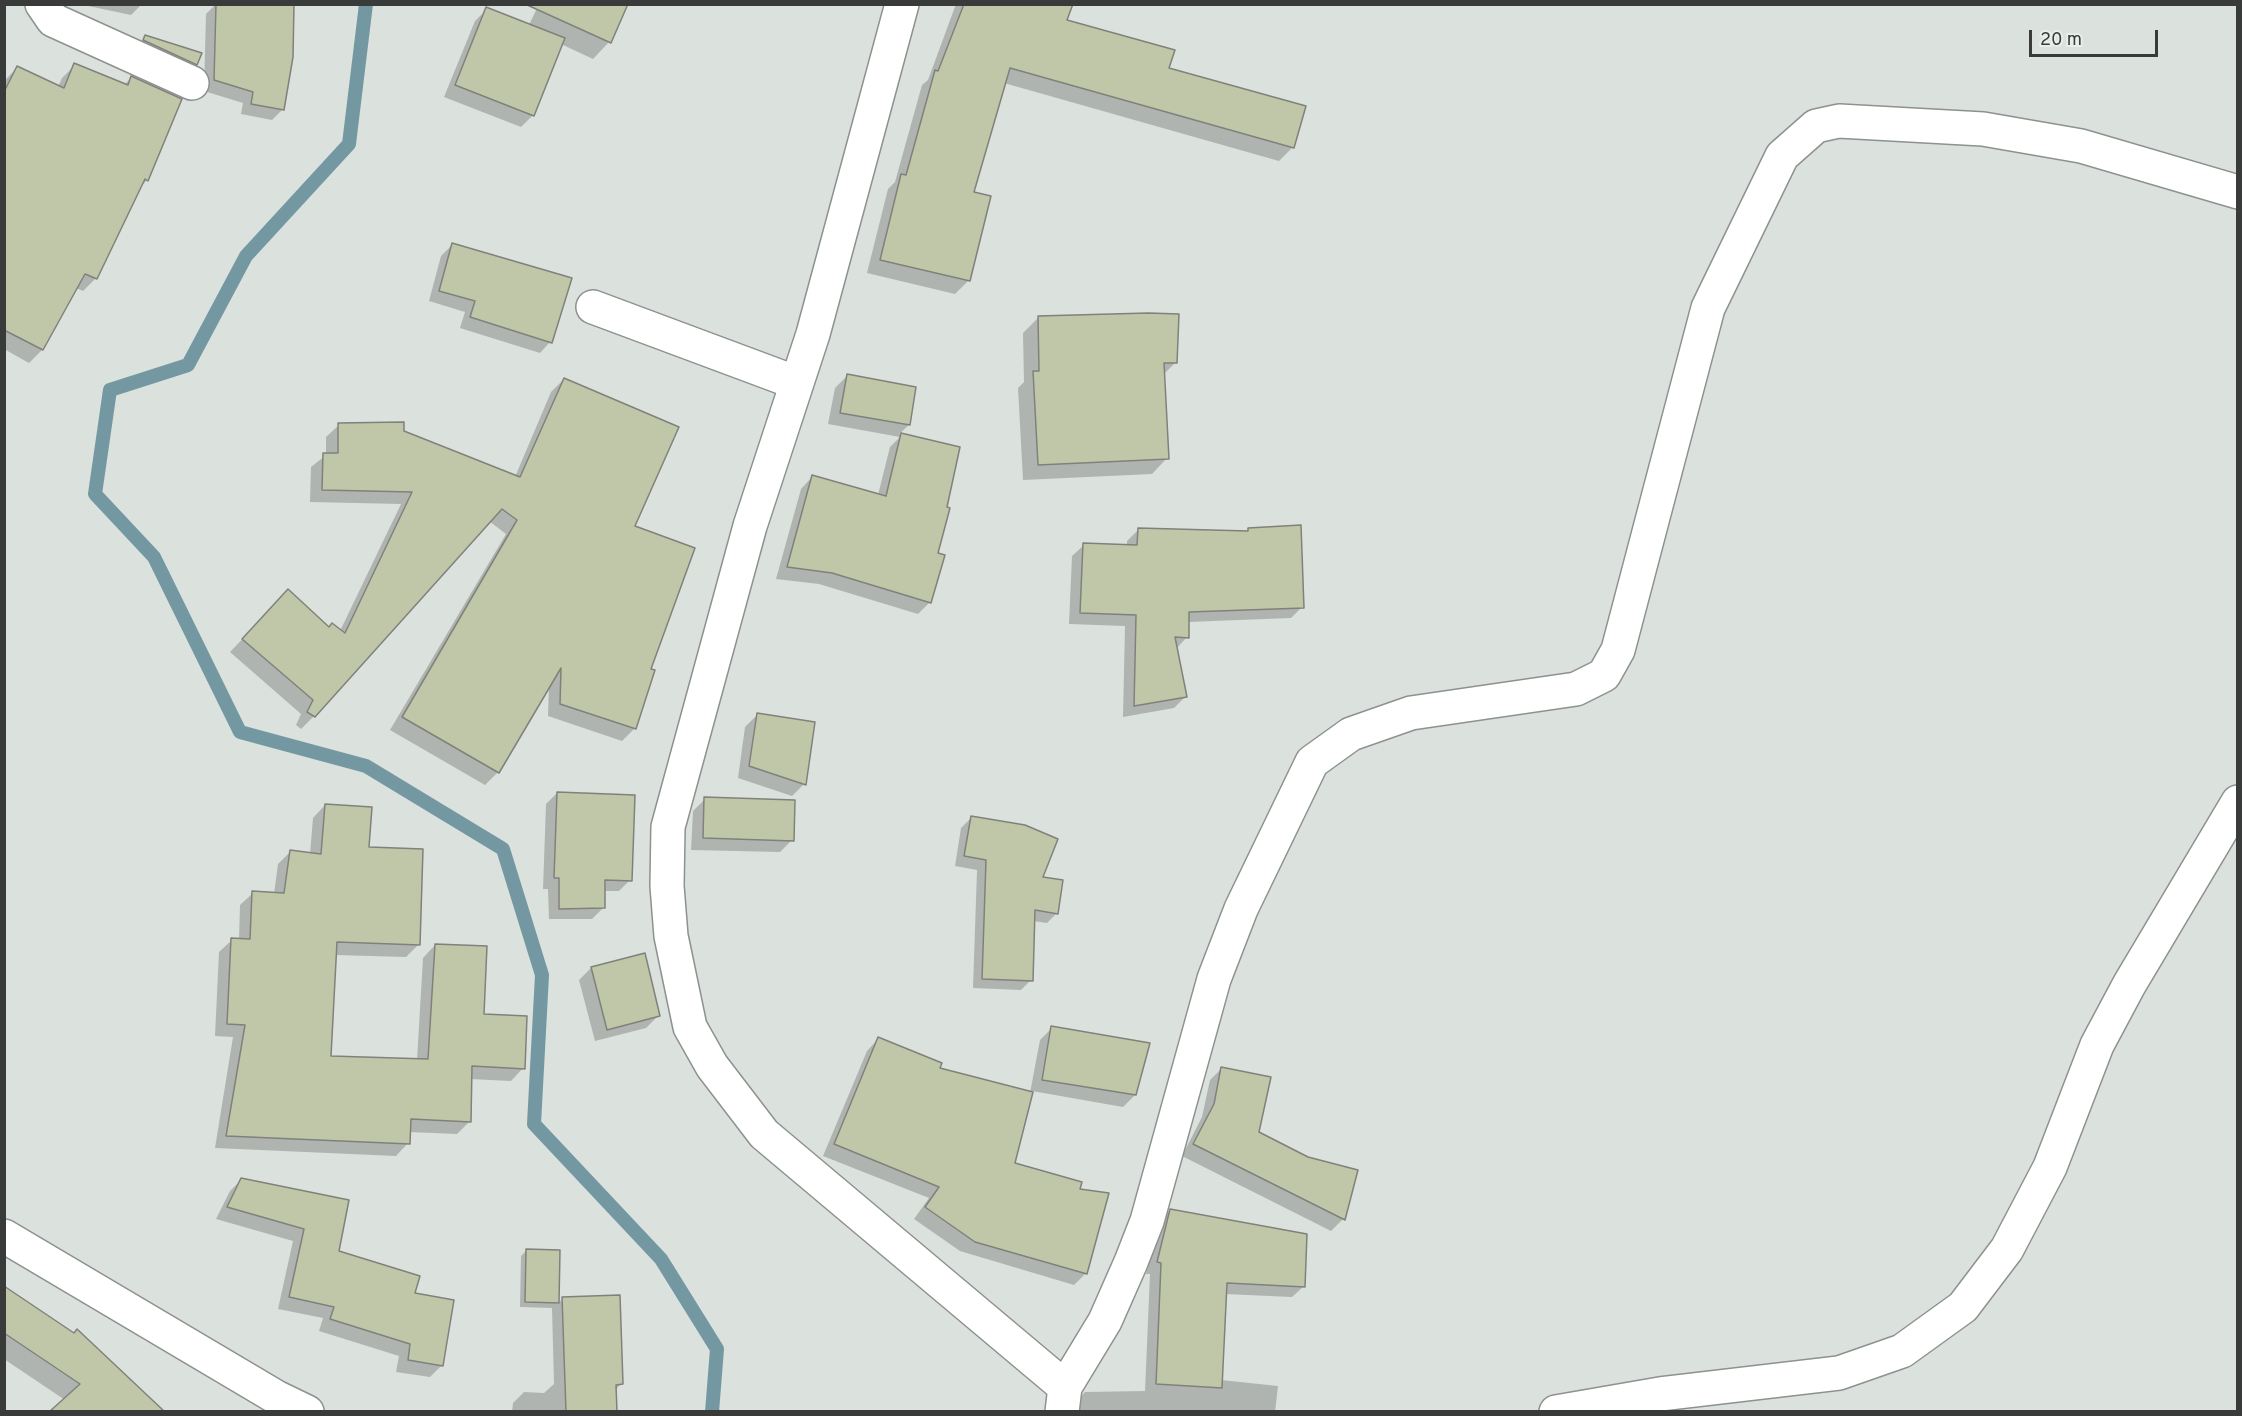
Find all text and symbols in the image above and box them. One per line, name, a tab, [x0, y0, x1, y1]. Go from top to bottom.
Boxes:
scale bar	[2032, 18, 2161, 56]
text: 20 m	[2040, 29, 2082, 52]

